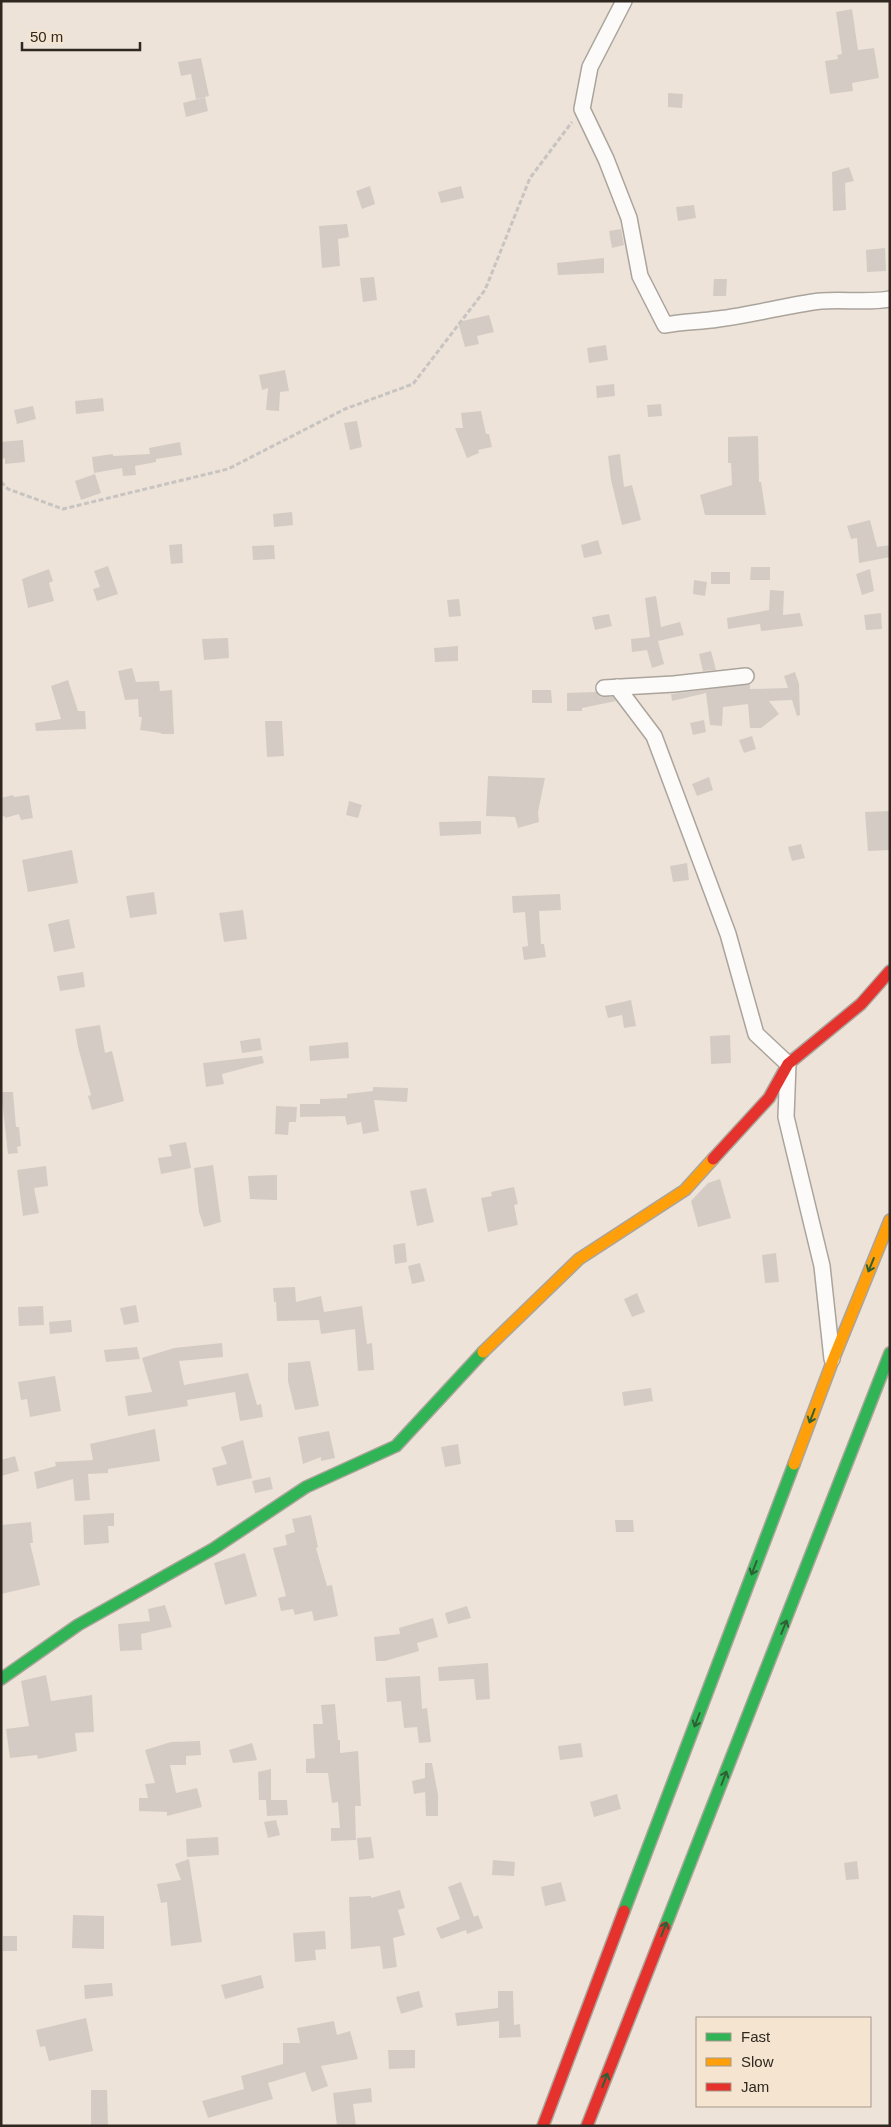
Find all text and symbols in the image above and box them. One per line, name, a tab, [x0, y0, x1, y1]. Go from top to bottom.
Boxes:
scale bar	[22, 20, 140, 52]
text: 50 m	[30, 28, 63, 45]
one-way arrow	[866, 1257, 876, 1272]
one-way arrow	[806, 1408, 816, 1423]
one-way arrow	[749, 1560, 758, 1575]
one-way arrow	[779, 1620, 789, 1635]
one-way arrow	[691, 1712, 701, 1727]
one-way arrow	[719, 1771, 729, 1786]
one-way arrow	[660, 1922, 669, 1937]
legend	[696, 2017, 871, 2107]
text: Fast	[741, 2028, 771, 2045]
text: Slow	[741, 2053, 774, 2070]
one-way arrow	[601, 2073, 610, 2089]
text: Jam	[741, 2078, 769, 2095]

